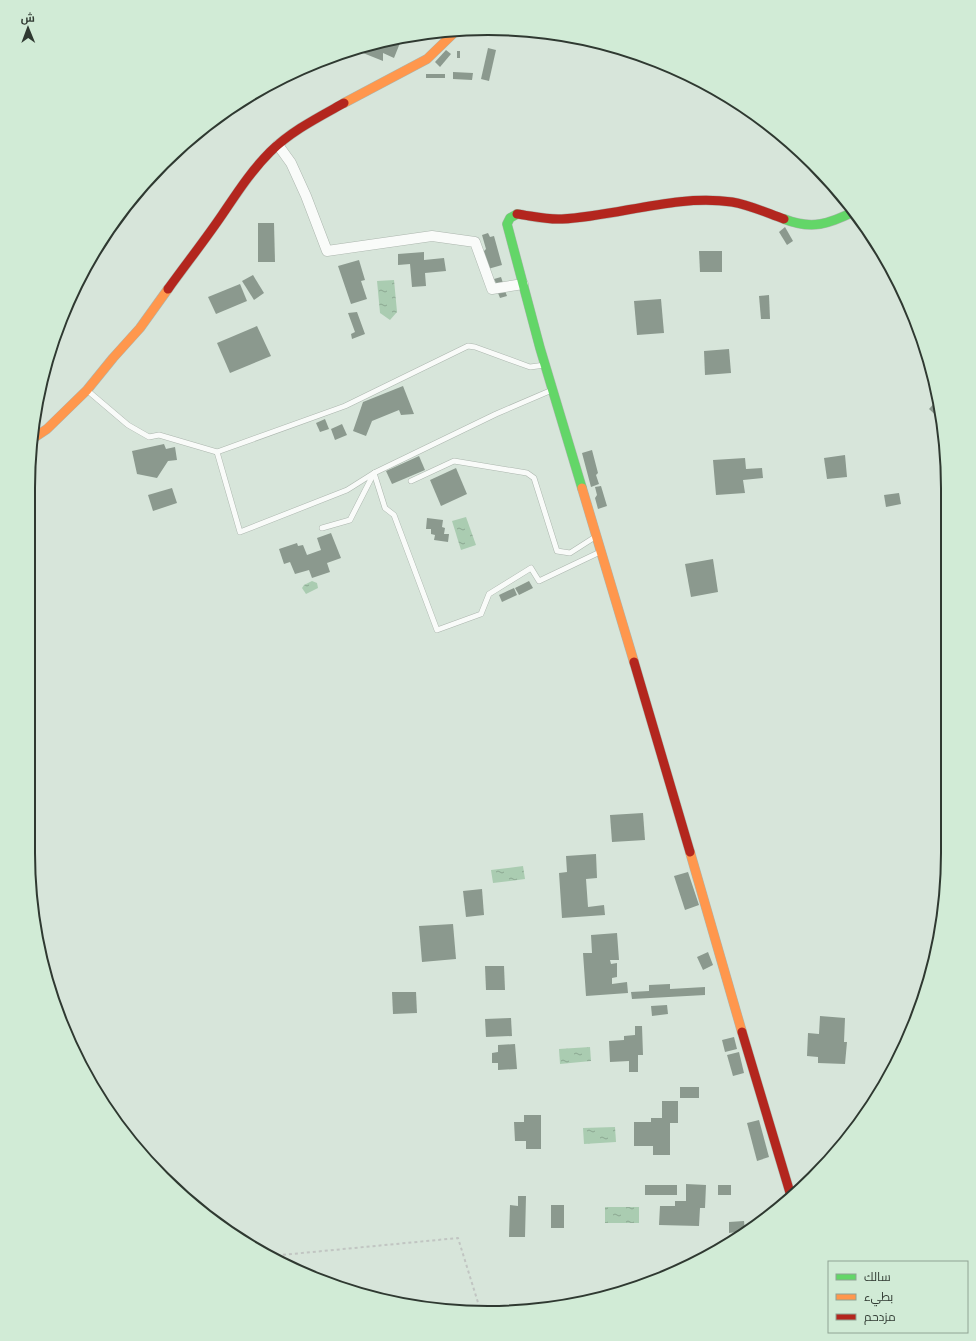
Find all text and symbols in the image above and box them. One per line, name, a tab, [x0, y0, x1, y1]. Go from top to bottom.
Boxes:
north arrow	[8, 8, 48, 48]
text: ش	[21, 11, 35, 25]
legend	[828, 1261, 968, 1333]
text: سالك	[864, 1269, 891, 1284]
text: بطيء	[864, 1289, 893, 1307]
text: مزدحم	[864, 1309, 896, 1325]

